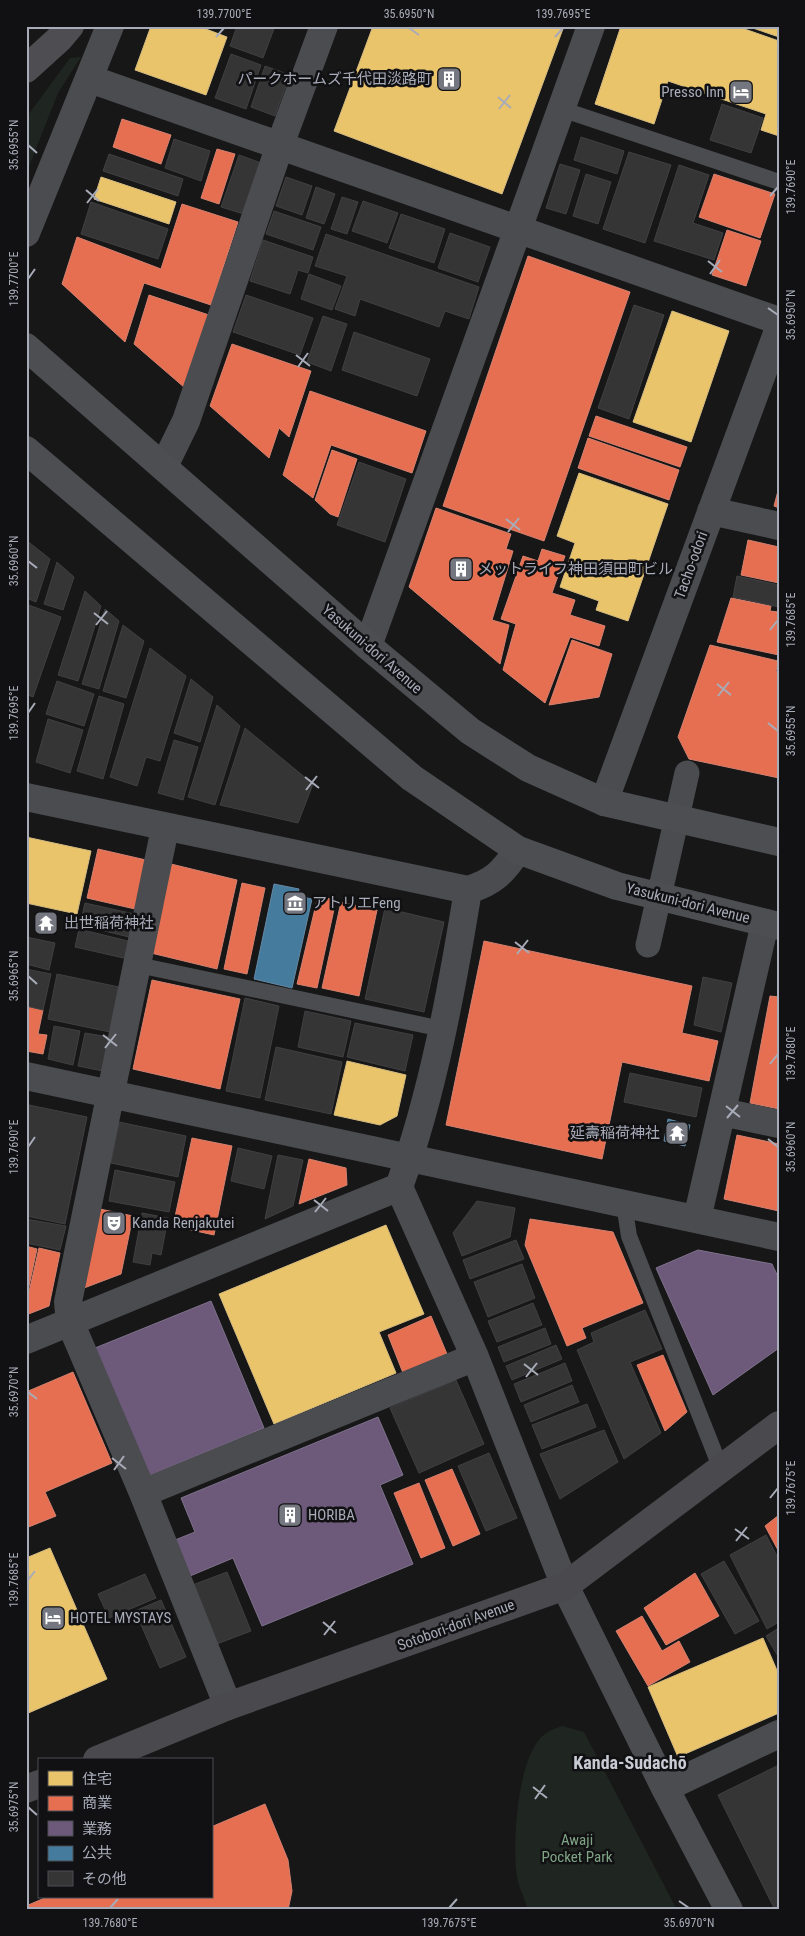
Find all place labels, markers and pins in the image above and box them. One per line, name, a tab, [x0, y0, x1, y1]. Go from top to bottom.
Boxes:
building icon: パークホームズ千代田淡路町	[436, 66, 462, 92]
place label: パークホームズ千代田淡路町	[237, 70, 432, 88]
hotel icon: Presso Inn	[728, 79, 754, 105]
place label: Presso Inn	[661, 83, 724, 101]
building icon: メットライフ神田須田町ビル	[448, 556, 474, 582]
place label: メットライフ神田須田町ビル	[478, 560, 673, 578]
museum icon: アトリエFeng	[282, 890, 308, 916]
place label: アトリエFeng	[312, 894, 401, 912]
temple icon: 出世稲荷神社	[33, 910, 59, 936]
place label: 出世稲荷神社	[64, 914, 154, 932]
temple icon: 延壽稲荷神社	[664, 1120, 690, 1146]
place label: 延壽稲荷神社	[570, 1124, 660, 1142]
theatre icon: Kanda Renjakutei	[101, 1210, 127, 1236]
place label: Kanda Renjakutei	[132, 1214, 234, 1232]
building icon: HORIBA	[277, 1502, 303, 1528]
place label: HORIBA	[308, 1506, 355, 1524]
hotel icon: HOTEL MYSTAYS	[40, 1605, 66, 1631]
place label: HOTEL MYSTAYS	[70, 1609, 172, 1627]

